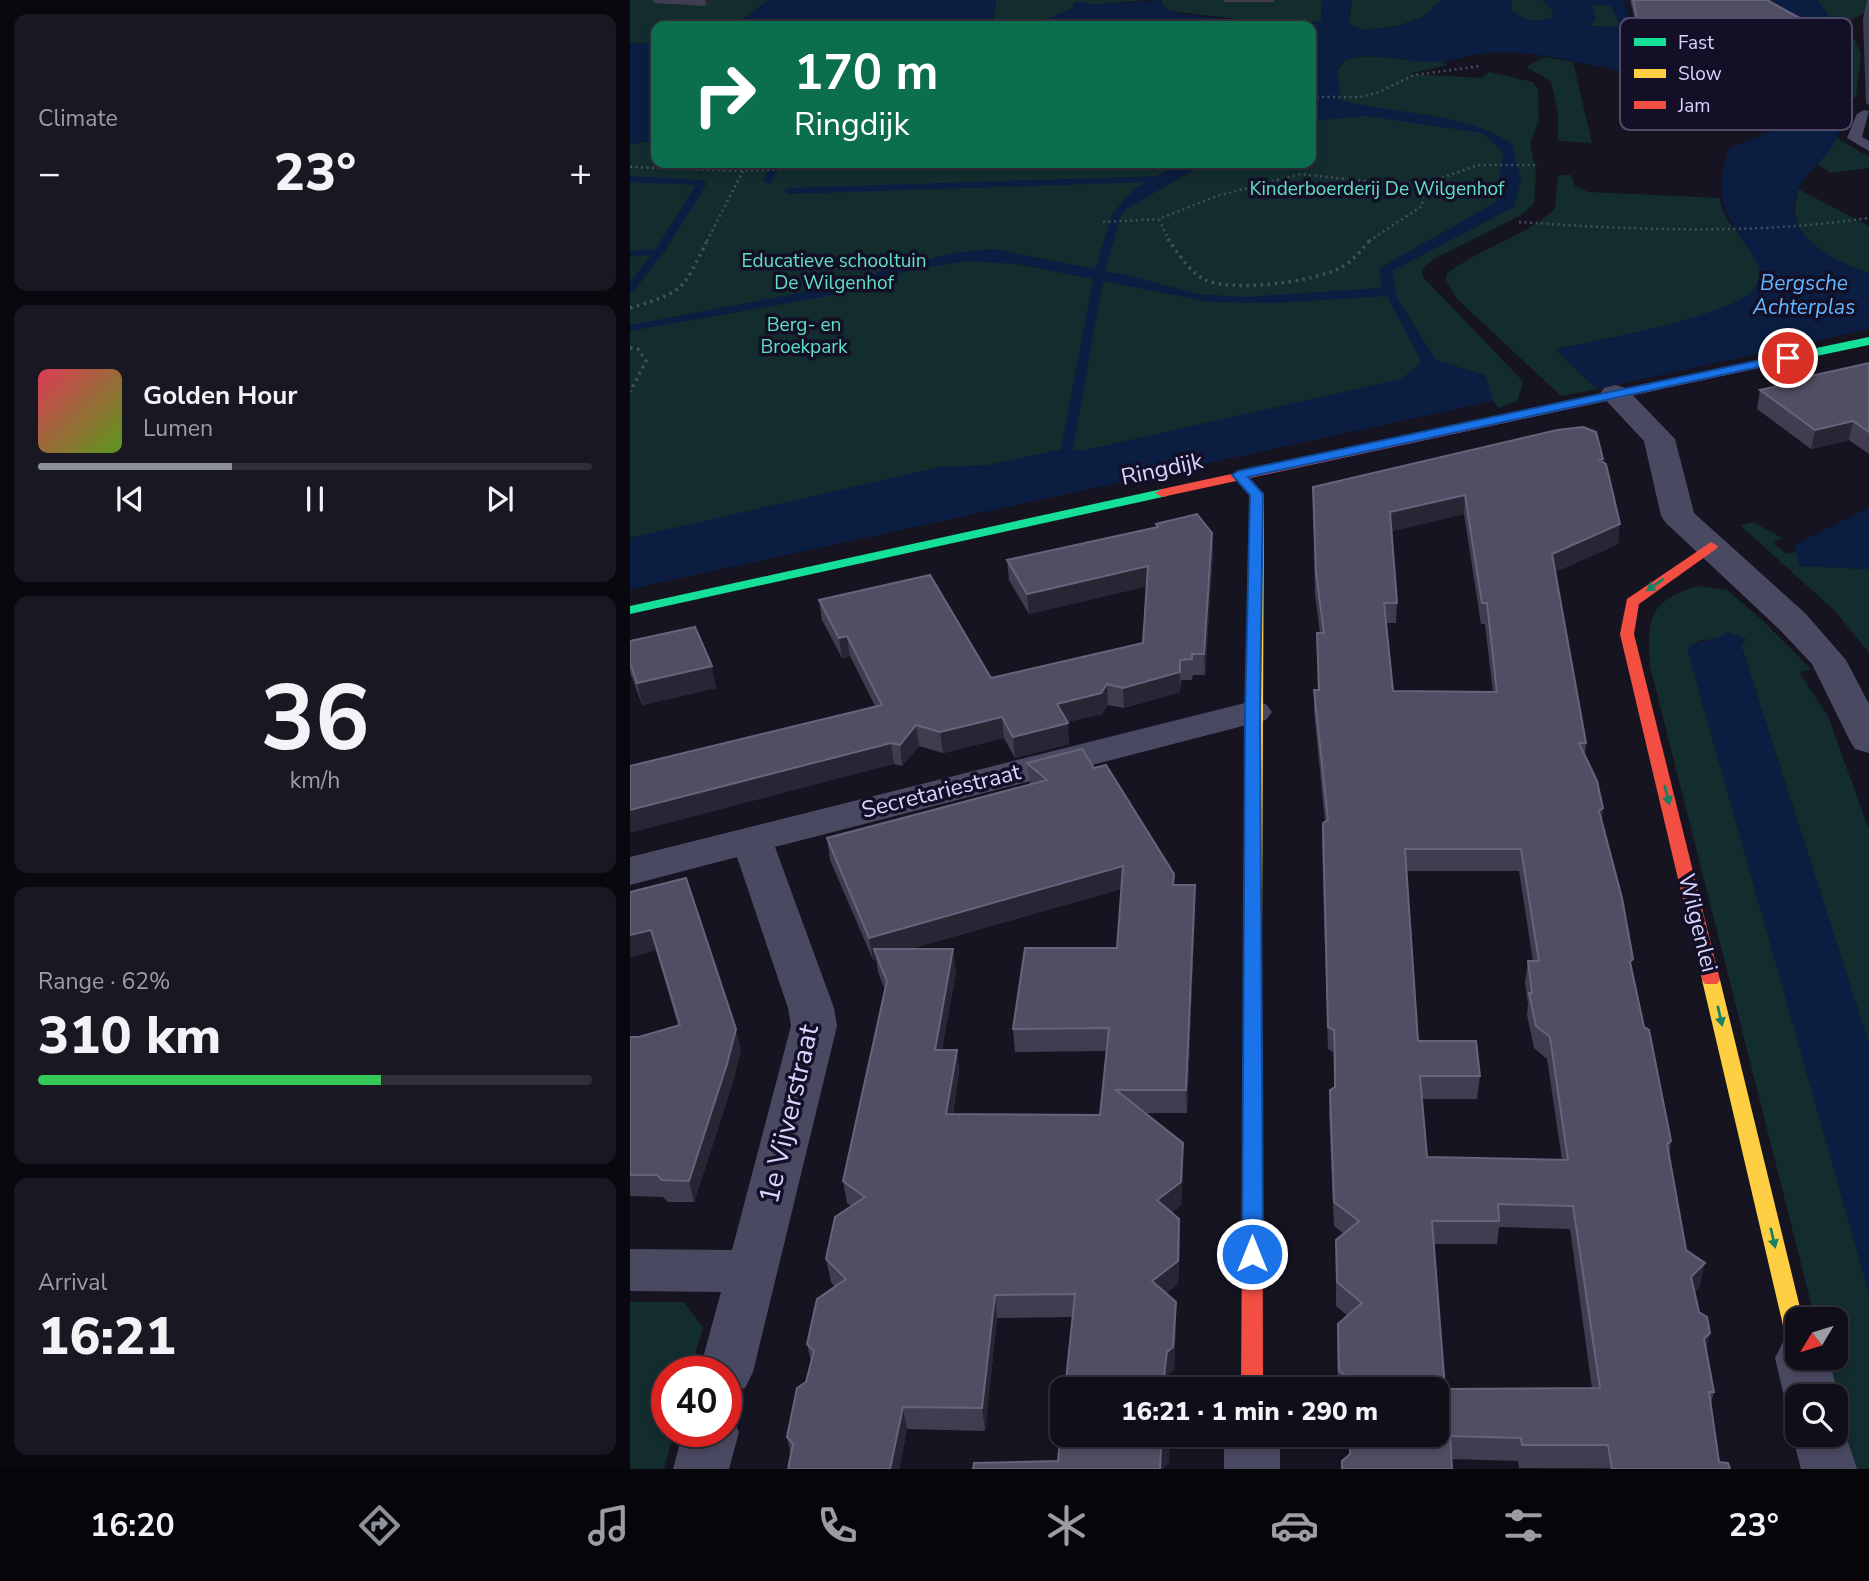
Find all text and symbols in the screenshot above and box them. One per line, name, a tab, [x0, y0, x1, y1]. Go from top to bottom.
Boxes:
legend	[1620, 18, 1852, 130]
text: Fast	[1678, 30, 1714, 56]
text: 170 m	[794, 39, 938, 106]
icon: right	[679, 49, 770, 140]
text: Slow	[1678, 61, 1722, 87]
text: Jam	[1677, 93, 1711, 119]
text: Climate	[38, 103, 118, 134]
text: Ringdijk	[794, 103, 909, 146]
text: 23°	[274, 137, 356, 208]
text: −	[38, 148, 61, 199]
text: +	[569, 148, 592, 199]
park label: Kinderboerderij De Wilgenhof	[1250, 176, 1505, 202]
park label: Educatieve schooltuin De Wilgenhof	[741, 248, 927, 296]
water label: Bergsche Achterplas	[1752, 269, 1855, 321]
park label: Berg- en Broekpark	[760, 312, 848, 360]
pin	[1758, 328, 1818, 388]
icon: arrive	[1769, 339, 1807, 377]
text: Golden Hour	[143, 378, 298, 413]
text: Lumen	[143, 413, 213, 444]
street label: Ringdijk	[1118, 445, 1206, 493]
icon: previous	[111, 480, 149, 518]
icon: pause	[296, 480, 334, 518]
icon: next	[481, 480, 519, 518]
one-way arrow	[1646, 578, 1664, 592]
text: 36	[260, 657, 370, 781]
street label: Secretariestraat	[858, 756, 1025, 826]
text: km/h	[290, 765, 340, 796]
one-way arrow	[1662, 784, 1673, 806]
street label: Wilgenlei	[1671, 871, 1725, 975]
text: Range · 62%	[38, 966, 170, 997]
text: 310 km	[38, 1000, 221, 1071]
one-way arrow	[1715, 1005, 1726, 1027]
street label: 1e Vijverstraat	[750, 1020, 828, 1207]
position arrow	[1215, 1217, 1289, 1291]
one-way arrow	[1768, 1227, 1779, 1249]
text: Arrival	[38, 1267, 107, 1298]
text: 16:21	[38, 1301, 176, 1372]
north arrow	[1785, 1307, 1848, 1370]
map controls	[1785, 1307, 1848, 1447]
speed limit sign: 40	[651, 1356, 742, 1447]
button: search	[1785, 1384, 1848, 1447]
text: 16:21 · 1 min · 290 m	[1121, 1394, 1378, 1429]
icon: directions	[355, 1501, 404, 1550]
icon: music	[584, 1501, 633, 1550]
icon: phone	[813, 1501, 862, 1550]
icon: climate	[1042, 1501, 1091, 1550]
icon: car	[1270, 1501, 1319, 1550]
icon: filters	[1499, 1501, 1548, 1550]
text: 16:20	[90, 1504, 175, 1547]
text: 23°	[1728, 1504, 1779, 1547]

